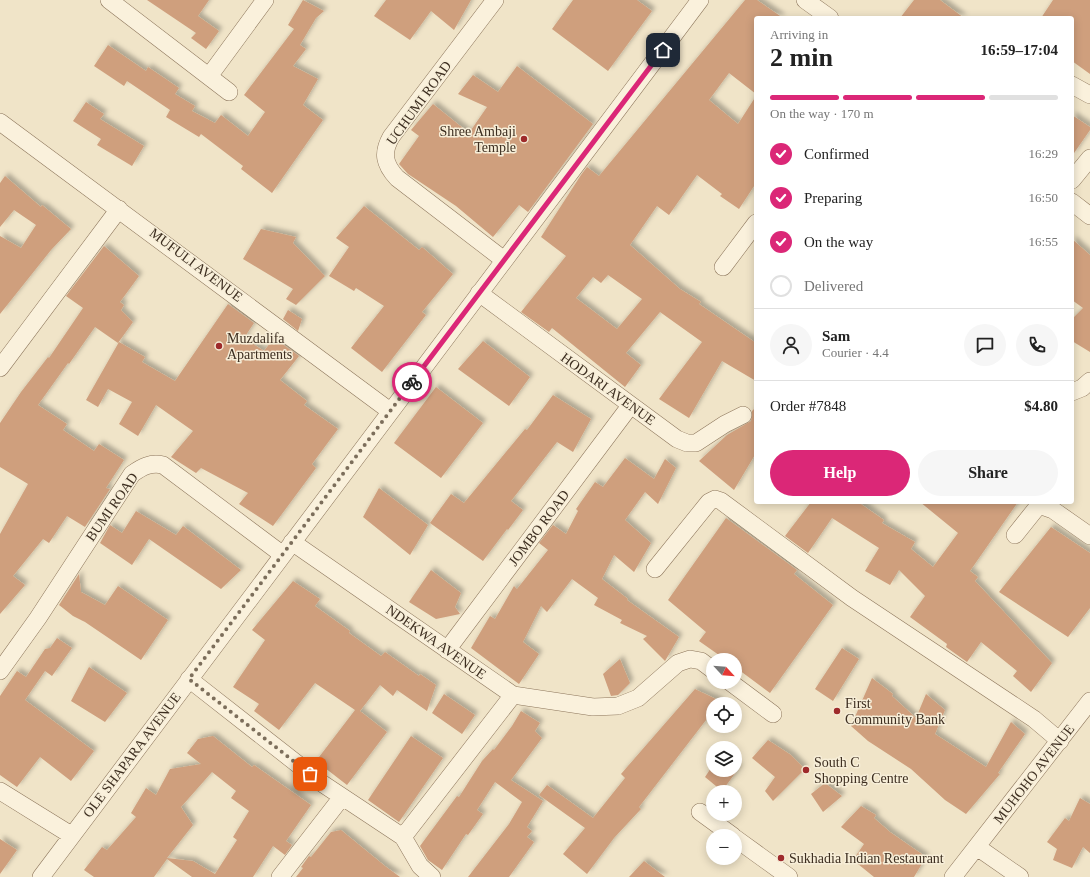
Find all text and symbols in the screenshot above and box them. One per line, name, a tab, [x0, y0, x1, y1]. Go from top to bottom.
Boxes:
text: Arriving in	[770, 27, 828, 42]
pin	[646, 33, 680, 67]
icon: home	[652, 39, 674, 61]
text: 16:59–17:04	[981, 42, 1058, 58]
text: 2 min	[770, 43, 833, 72]
street label: UCHUMI ROAD	[384, 58, 454, 148]
text: On the way · 170 m	[770, 106, 874, 121]
place label: Shree Ambaji Temple	[439, 124, 516, 155]
marker: Shree Ambaji Temple	[519, 134, 529, 144]
icon: check	[770, 143, 792, 165]
text: Confirmed	[804, 146, 869, 162]
text: 16:29	[1028, 146, 1058, 161]
icon: check	[770, 187, 792, 209]
text: Preparing	[804, 190, 862, 206]
text: 16:50	[1028, 190, 1058, 205]
street label: MUFULI AVENUE	[147, 225, 245, 305]
icon: check	[770, 231, 792, 253]
text: On the way	[804, 234, 873, 250]
text: 16:55	[1028, 234, 1058, 249]
text: Delivered	[804, 278, 863, 294]
button: person	[770, 324, 812, 366]
button: chat	[964, 324, 1006, 366]
button: phone	[1016, 324, 1058, 366]
text: Sam	[822, 328, 850, 344]
place label: Muzdalifa Apartments	[227, 331, 292, 362]
marker: Muzdalifa Apartments	[214, 341, 224, 351]
text: Courier · 4.4	[822, 345, 889, 360]
street label: HODARI AVENUE	[558, 350, 658, 428]
courier	[392, 362, 432, 402]
icon: bike	[401, 371, 423, 393]
text: Order #7848	[770, 398, 846, 414]
text: $4.80	[1024, 398, 1058, 414]
button: Help	[770, 450, 910, 496]
button: Share	[918, 450, 1058, 496]
street label: BUMI ROAD	[83, 470, 141, 544]
street label: JOMBO ROAD	[506, 487, 572, 569]
street label: NDEKWA AVENUE	[383, 602, 489, 682]
north arrow	[706, 653, 742, 689]
map controls	[706, 653, 742, 865]
street label: OLE SHAPARA AVENUE	[80, 690, 184, 820]
place label: First Community Bank	[845, 696, 945, 727]
button: locate	[706, 697, 742, 733]
marker: First Community Bank	[832, 706, 842, 716]
street label: MUHOHO AVENUE	[991, 722, 1077, 826]
button: layers	[706, 741, 742, 777]
place label: South C Shopping Centre	[814, 755, 909, 786]
pin	[293, 757, 327, 791]
icon: bag	[299, 763, 321, 785]
marker: South C Shopping Centre	[801, 765, 811, 775]
button: +	[706, 785, 742, 821]
button: −	[706, 829, 742, 865]
place label: Sukhadia Indian Restaurant	[789, 851, 944, 866]
marker: Sukhadia Indian Restaurant	[776, 853, 786, 863]

